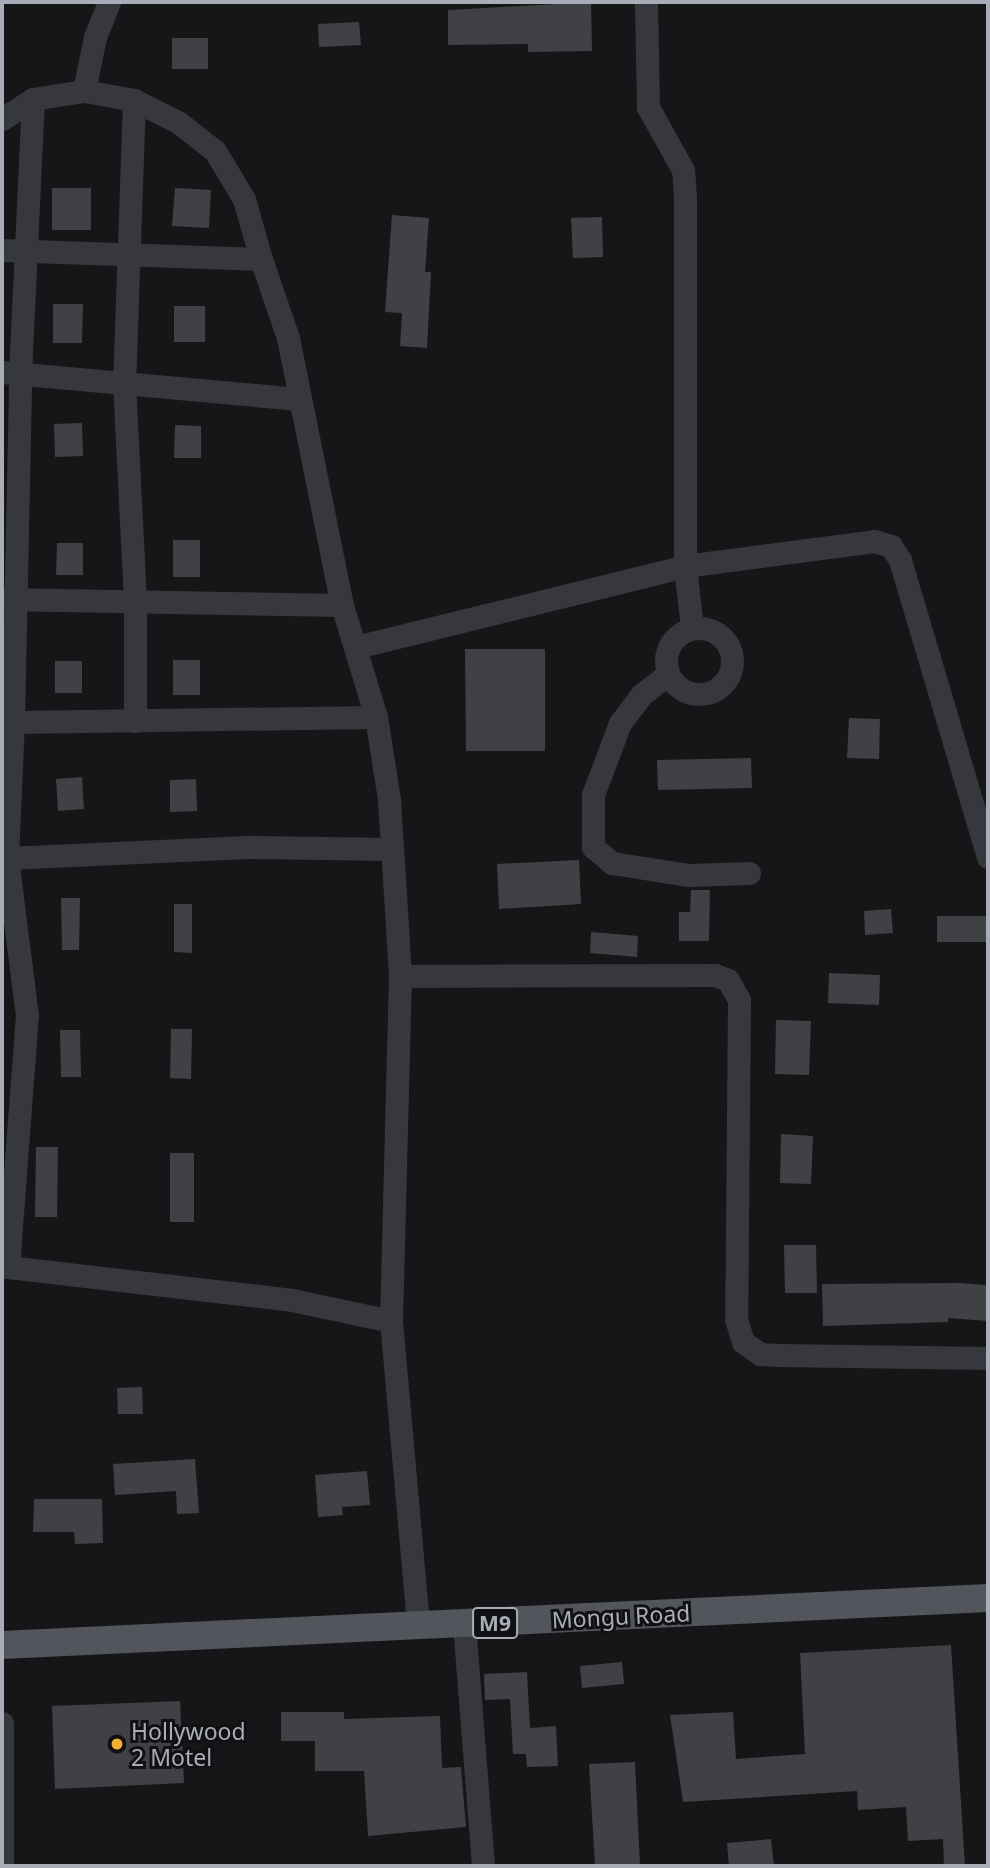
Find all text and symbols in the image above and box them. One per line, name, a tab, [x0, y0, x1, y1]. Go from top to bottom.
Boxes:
street label: Mongu Road	[551, 1599, 691, 1633]
road number: M9	[470, 1606, 520, 1640]
place label: Hollywood 2 Motel	[131, 1717, 246, 1771]
marker: Hollywood 2 Motel	[109, 1736, 125, 1752]

